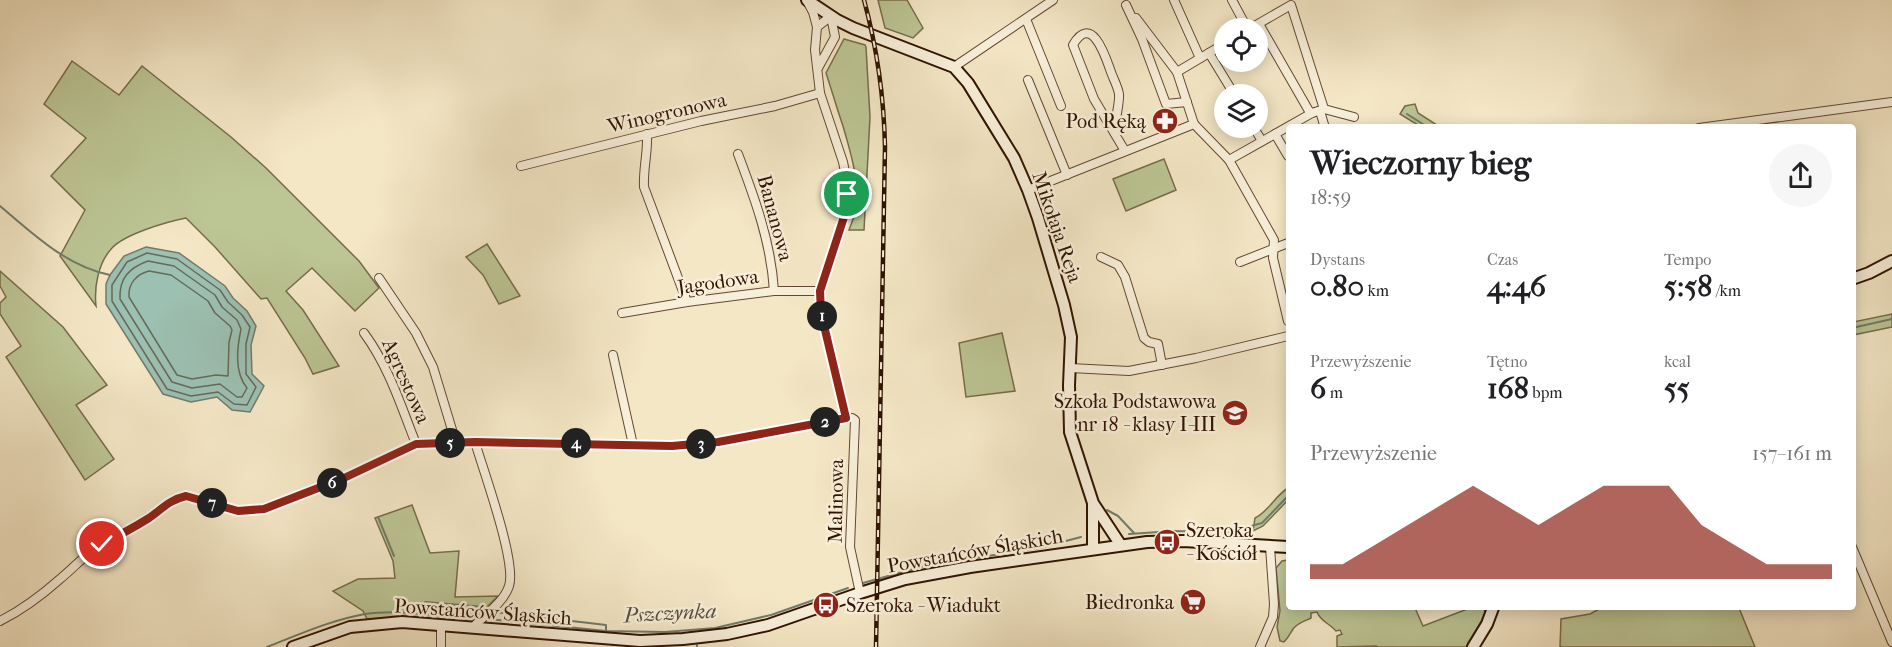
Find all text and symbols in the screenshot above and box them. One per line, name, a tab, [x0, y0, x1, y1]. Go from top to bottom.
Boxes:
map controls	[1214, 18, 1268, 138]
button: locate	[1214, 18, 1268, 72]
button: layers	[1214, 84, 1268, 138]
street label: Winogronowa	[604, 88, 729, 138]
pharmacy icon: Pod Ręką	[1150, 106, 1180, 136]
place label: Pod Ręką	[1065, 110, 1147, 133]
text: Wieczorny bieg	[1310, 144, 1531, 183]
button: share	[1769, 144, 1832, 207]
pin	[821, 168, 872, 219]
street label: Mikołaja Reja	[1027, 168, 1087, 286]
street label: Bananowa	[752, 172, 798, 264]
icon: arrive	[830, 177, 863, 210]
text: 18:59	[1310, 186, 1351, 209]
text: Dystans	[1310, 250, 1365, 269]
text: Czas	[1487, 250, 1518, 269]
text: Tempo	[1664, 250, 1711, 269]
street label: Jagodowa	[674, 265, 761, 299]
text: 0.80	[1310, 269, 1364, 304]
text: 4:46	[1487, 269, 1546, 304]
text: 5:58	[1664, 269, 1712, 304]
text: km	[1364, 281, 1389, 300]
text: /km	[1712, 281, 1741, 300]
pin: 1	[807, 301, 837, 331]
text: 1	[819, 306, 825, 325]
street label: Agrestowa	[377, 334, 435, 428]
text: Przewyższenie	[1310, 352, 1412, 371]
text: Tętno	[1487, 352, 1527, 371]
text: kcal	[1664, 352, 1691, 371]
text: 6	[1310, 371, 1326, 406]
text: 168	[1487, 371, 1529, 406]
text: 55	[1664, 371, 1690, 406]
text: m	[1326, 383, 1343, 402]
text: bpm	[1529, 383, 1563, 402]
place label: Szkoła Podstawowa nr 18 - klasy I-III	[1054, 390, 1217, 436]
school or university icon: Szkoła Podstawowa nr 18 - klasy I-III	[1220, 398, 1250, 428]
pin: 2	[810, 407, 840, 437]
text: 2	[821, 412, 829, 431]
pin: 5	[435, 428, 465, 458]
pin: 4	[561, 428, 591, 458]
pin: 3	[686, 429, 716, 459]
text: 5	[447, 433, 453, 452]
text: 4	[571, 433, 581, 452]
text: 3	[698, 434, 704, 453]
text: Przewyższenie	[1310, 442, 1437, 465]
text: 157–161 m	[1752, 442, 1832, 465]
street label: Malinowa	[824, 458, 848, 543]
pin: 6	[317, 468, 347, 498]
text: 6	[328, 473, 336, 492]
pin: 7	[197, 488, 227, 518]
text: 7	[208, 493, 216, 512]
pin	[76, 518, 127, 569]
place label: Szeroka - Kościół	[1186, 519, 1258, 565]
street label: Powstańców Śląskich	[885, 523, 1065, 578]
icon: check	[85, 527, 118, 560]
bus stop icon: Szeroka - Kościół	[1152, 527, 1182, 557]
supermarket icon: Biedronka	[1178, 587, 1208, 617]
bus stop icon: Szeroka - Wiadukt	[811, 590, 841, 620]
place label: Biedronka	[1085, 591, 1175, 614]
street label: Powstańców Śląskich	[393, 593, 573, 630]
place label: Szeroka - Wiadukt	[846, 594, 1001, 617]
water label: Pszczynka	[622, 599, 717, 627]

